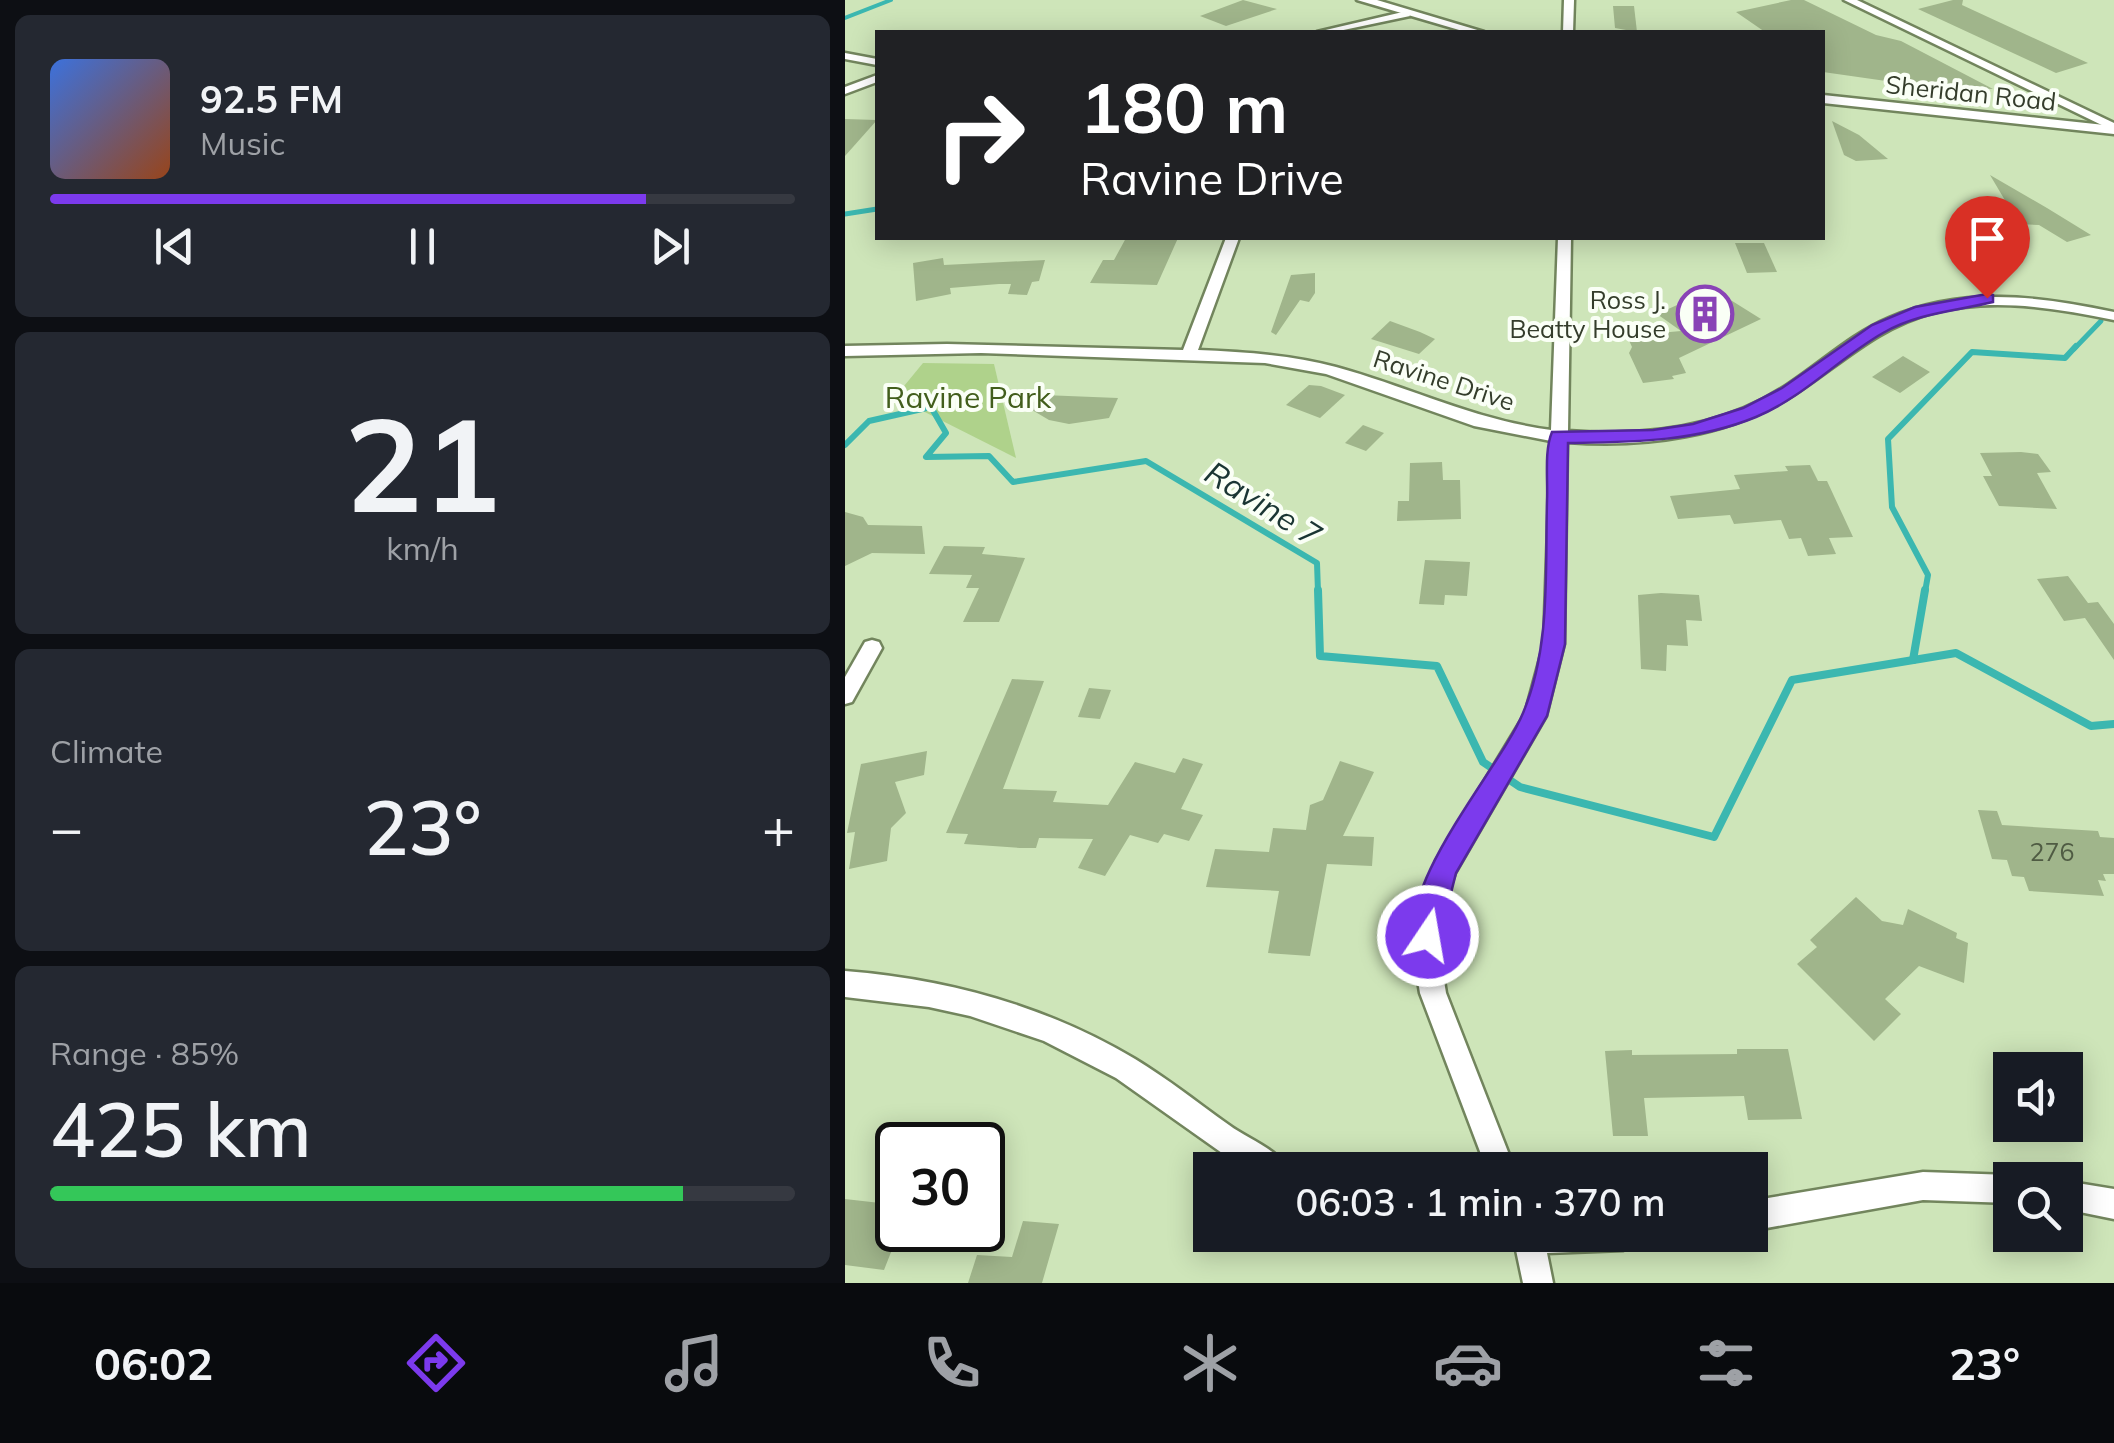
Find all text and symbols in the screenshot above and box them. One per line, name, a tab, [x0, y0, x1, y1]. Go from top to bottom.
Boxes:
text: 180 m	[1080, 63, 1288, 151]
street label: Sheridan Road	[1884, 68, 2058, 117]
icon: right	[915, 70, 1045, 200]
text: 92.5 FM	[200, 75, 343, 123]
text: Music	[200, 123, 285, 163]
text: Ravine Drive	[1080, 150, 1344, 206]
pin	[1945, 196, 2030, 299]
icon: arrive	[1960, 211, 2015, 266]
icon: previous	[147, 219, 202, 274]
icon: pause	[395, 219, 450, 274]
icon: next	[643, 219, 698, 274]
place label: Ross J. Beatty House	[1509, 284, 1666, 344]
building icon: Ross J. Beatty House	[1675, 284, 1735, 344]
street label: Ravine Drive	[1370, 342, 1519, 417]
park label: Ravine Park	[885, 378, 1052, 416]
text: 21	[344, 381, 501, 545]
water label: Ravine 7	[1198, 452, 1330, 555]
text: km/h	[386, 528, 459, 568]
text: Climate	[50, 731, 163, 771]
text: 23°	[363, 780, 482, 874]
text: −	[50, 793, 83, 862]
text: +	[762, 793, 795, 862]
house number: 276	[2029, 836, 2075, 867]
position arrow	[1376, 884, 1480, 988]
text: Range · 85%	[50, 1033, 239, 1073]
map controls	[1993, 1052, 2083, 1252]
button: sound	[1993, 1052, 2083, 1142]
text: 425 km	[50, 1082, 312, 1176]
speed limit sign: 30	[875, 1122, 1005, 1252]
button: search	[1993, 1162, 2083, 1252]
text: 06:03 · 1 min · 370 m	[1295, 1178, 1666, 1226]
icon: directions	[401, 1328, 471, 1398]
icon: music	[659, 1328, 729, 1398]
icon: phone	[917, 1328, 987, 1398]
icon: climate	[1175, 1328, 1245, 1398]
icon: car	[1433, 1328, 1503, 1398]
icon: filters	[1691, 1328, 1761, 1398]
text: 06:02	[94, 1335, 213, 1391]
text: 23°	[1949, 1335, 2020, 1391]

